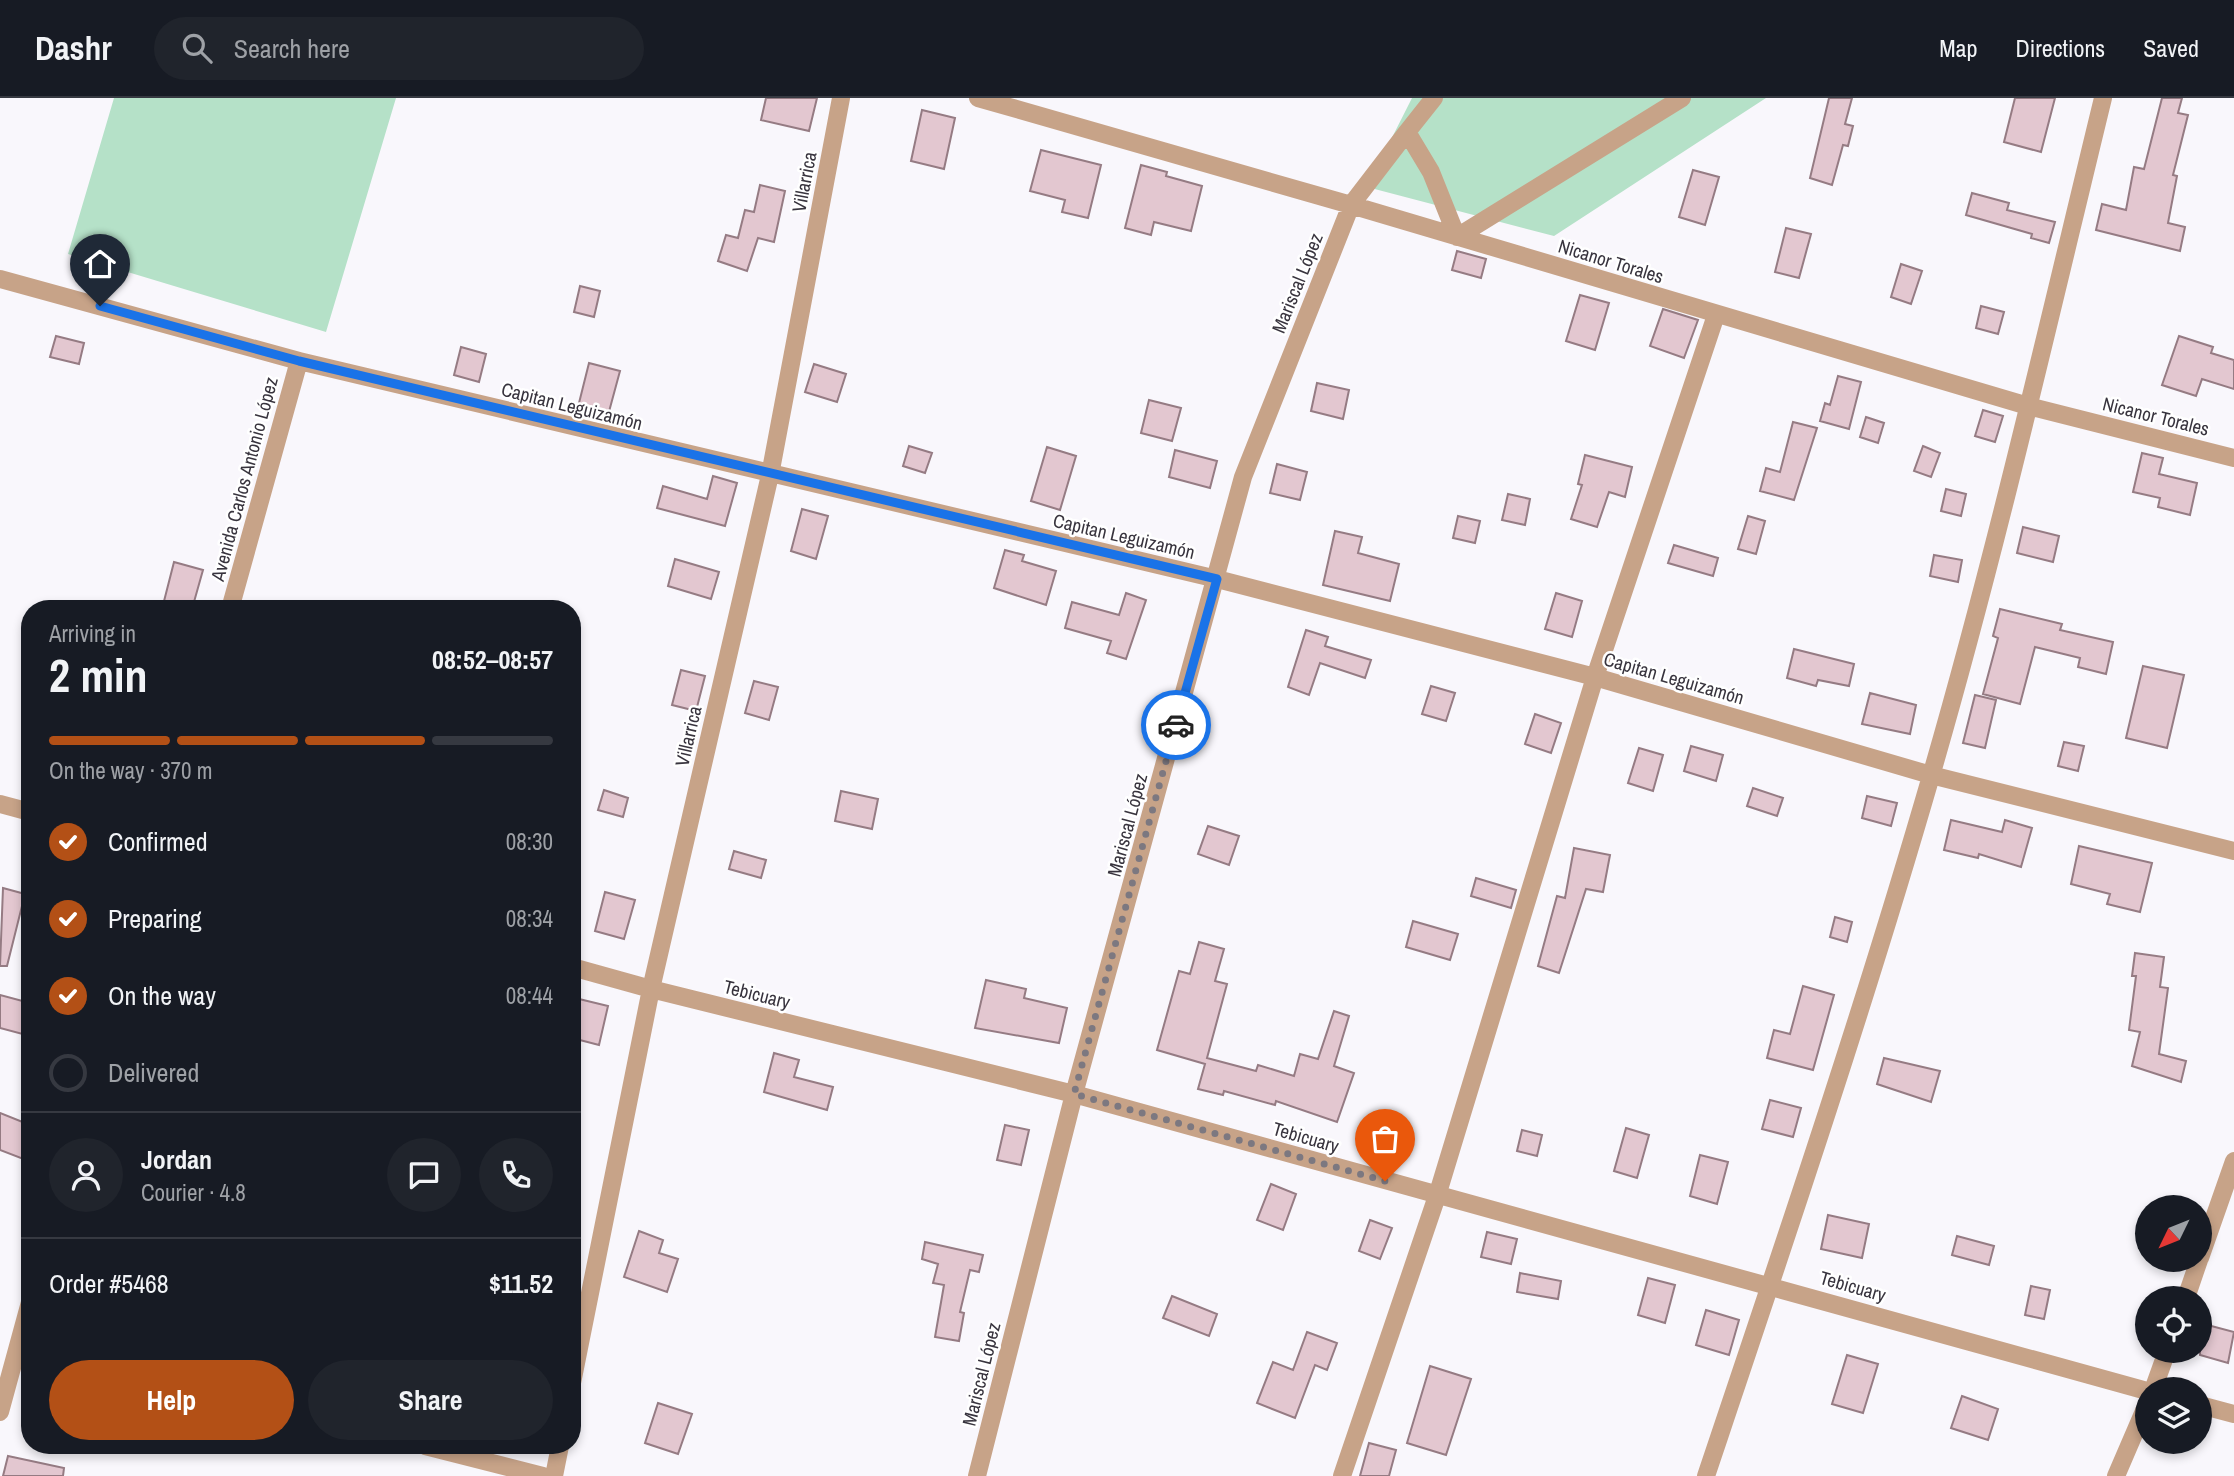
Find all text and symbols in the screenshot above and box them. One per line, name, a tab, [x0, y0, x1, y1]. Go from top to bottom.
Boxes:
search box	[154, 17, 644, 80]
text: Dashr	[35, 26, 112, 70]
icon: search	[178, 29, 216, 67]
text: Search here	[234, 31, 350, 66]
text: Map	[1939, 32, 1977, 64]
text: Directions	[2015, 32, 2105, 64]
text: Saved	[2143, 32, 2199, 64]
street label: Villarrica	[785, 149, 823, 215]
street label: Mariscal López	[1265, 229, 1329, 337]
street label: Nicanor Torales	[1555, 233, 1667, 289]
pin	[70, 234, 130, 306]
icon: home	[81, 245, 119, 283]
street label: Avenida Carlos Antonio López	[204, 374, 284, 585]
street label: Capitan Leguizamón	[499, 376, 645, 436]
street label: Nicanor Torales	[2100, 390, 2212, 442]
street label: Capitan Leguizamón	[1051, 507, 1197, 565]
text: Arriving in	[49, 618, 136, 649]
text: 08:52–08:57	[432, 642, 553, 677]
text: 2 min	[49, 644, 148, 706]
street label: Capitan Leguizamón	[1601, 646, 1747, 710]
courier	[1141, 690, 1211, 760]
street label: Villarrica	[668, 703, 708, 769]
icon: car	[1157, 706, 1195, 744]
text: On the way · 370 m	[49, 755, 213, 786]
street label: Mariscal López	[1101, 770, 1153, 879]
icon: check	[49, 823, 87, 861]
text: Confirmed	[108, 824, 208, 859]
text: 08:30	[506, 826, 553, 857]
icon: check	[49, 900, 87, 938]
text: Preparing	[108, 901, 202, 936]
text: 08:34	[506, 903, 553, 934]
street label: Tebicuary	[721, 973, 793, 1015]
icon: check	[49, 977, 87, 1015]
text: On the way	[108, 978, 216, 1013]
text: 08:44	[506, 980, 553, 1011]
text: Delivered	[108, 1055, 199, 1090]
pin	[1355, 1109, 1415, 1181]
street label: Tebicuary	[1270, 1115, 1342, 1159]
icon: bag	[1366, 1120, 1404, 1158]
button: person	[49, 1138, 123, 1212]
button: chat	[387, 1138, 461, 1212]
button: phone	[479, 1138, 553, 1212]
text: Jordan	[141, 1142, 212, 1177]
text: Courier · 4.8	[141, 1177, 246, 1208]
north arrow	[2135, 1195, 2212, 1272]
map controls	[2135, 1195, 2212, 1454]
street label: Tebicuary	[1817, 1264, 1889, 1308]
text: Order #5468	[49, 1266, 169, 1301]
text: $11.52	[489, 1266, 553, 1301]
button: locate	[2135, 1286, 2212, 1363]
street label: Mariscal López	[956, 1319, 1006, 1428]
button: Help	[49, 1360, 294, 1440]
button: Share	[308, 1360, 553, 1440]
button: layers	[2135, 1377, 2212, 1454]

